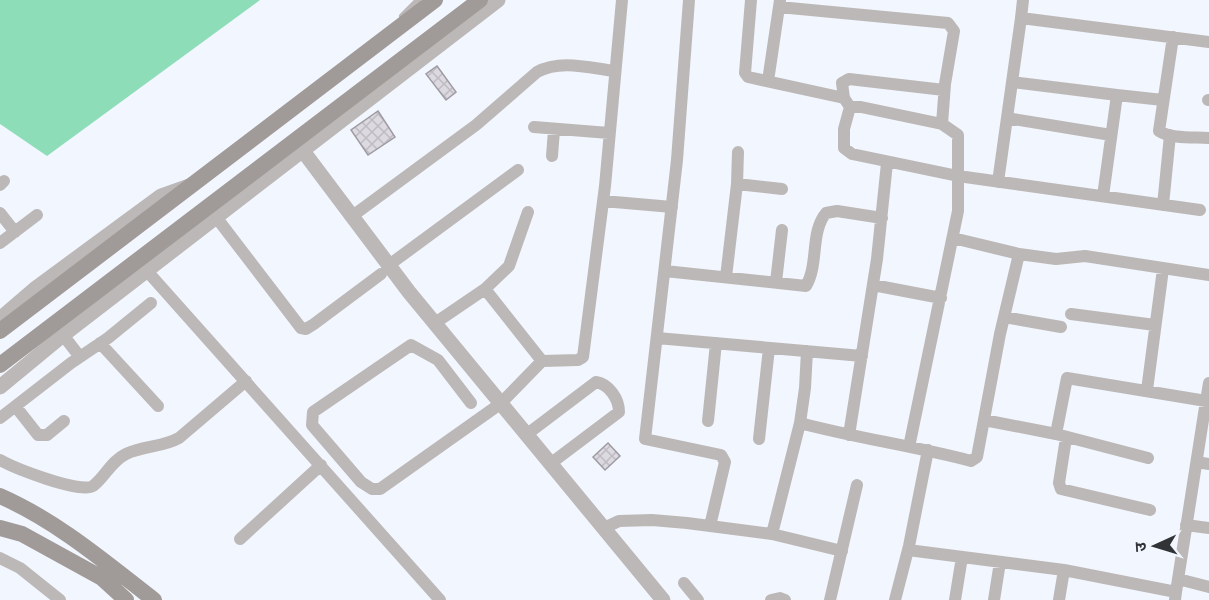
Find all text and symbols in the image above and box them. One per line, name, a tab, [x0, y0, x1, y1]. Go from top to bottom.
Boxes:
north arrow	[1125, 516, 1185, 576]
text: उ	[1131, 541, 1149, 552]

